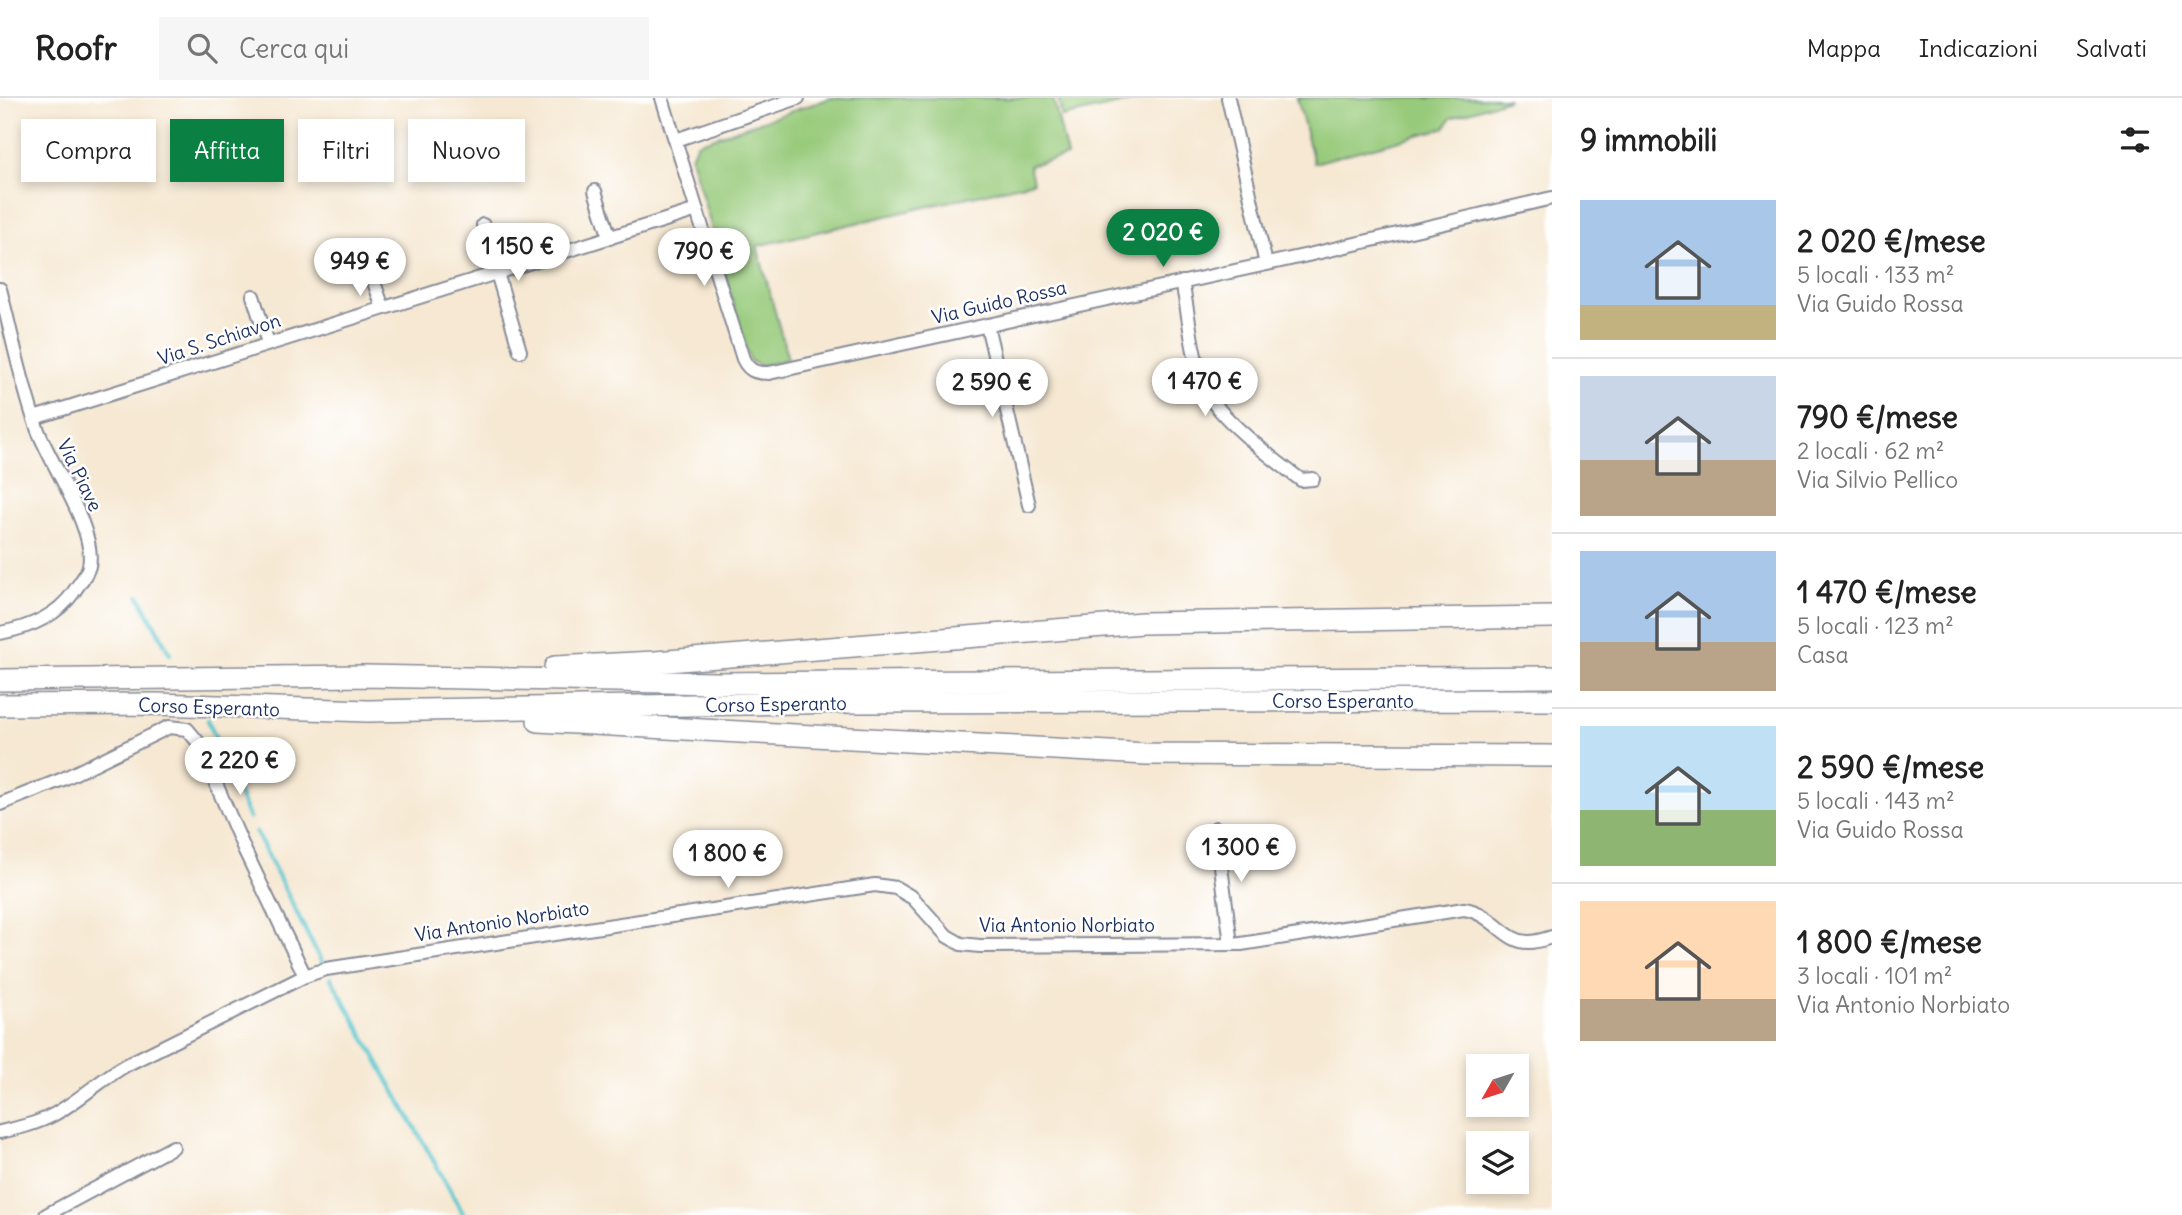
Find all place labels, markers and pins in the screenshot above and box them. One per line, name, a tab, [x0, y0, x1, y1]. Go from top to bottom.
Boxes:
pin: 2 020 €	[1098, 209, 1228, 269]
pin: 1 150 €	[453, 223, 583, 283]
pin: 790 €	[655, 228, 753, 288]
pin: 949 €	[311, 238, 409, 298]
pin: 1 470 €	[1140, 358, 1270, 418]
pin: 2 590 €	[927, 360, 1057, 419]
pin: 2 220 €	[175, 738, 305, 797]
pin: 1 300 €	[1176, 824, 1306, 884]
pin: 1 800 €	[663, 830, 793, 890]

